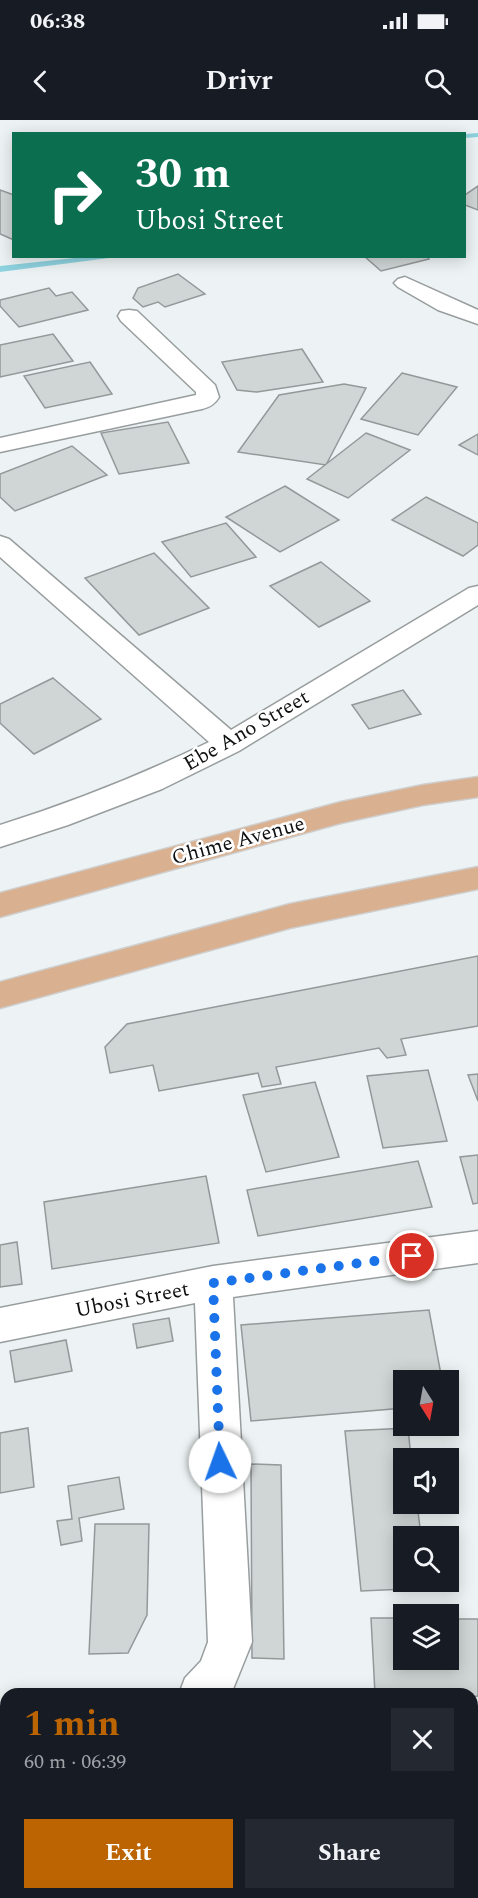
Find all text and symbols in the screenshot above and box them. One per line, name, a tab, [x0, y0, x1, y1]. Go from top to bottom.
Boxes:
text: 06:38	[30, 5, 85, 38]
text: Drivr	[206, 60, 272, 102]
icon: back	[24, 65, 57, 98]
icon: search	[421, 65, 454, 98]
text: 30 m	[135, 143, 230, 206]
icon: right	[36, 156, 114, 234]
text: Ubosi Street	[135, 200, 284, 242]
street label: Ebe Ano Street	[178, 682, 315, 780]
street label: Chime Avenue	[168, 808, 308, 874]
pin	[386, 1230, 437, 1281]
icon: arrive	[395, 1239, 428, 1272]
street label: Ubosi Street	[72, 1273, 192, 1327]
north arrow	[393, 1370, 459, 1436]
map controls	[393, 1370, 459, 1670]
position arrow	[188, 1430, 252, 1494]
button: sound	[393, 1448, 459, 1514]
button: search	[393, 1526, 459, 1592]
button: layers	[393, 1604, 459, 1670]
text: 1 min	[24, 1697, 120, 1752]
button: close	[391, 1708, 454, 1771]
text: 60 m · 06:39	[24, 1747, 126, 1777]
button: Exit	[24, 1819, 233, 1888]
button: Share	[245, 1819, 454, 1888]

